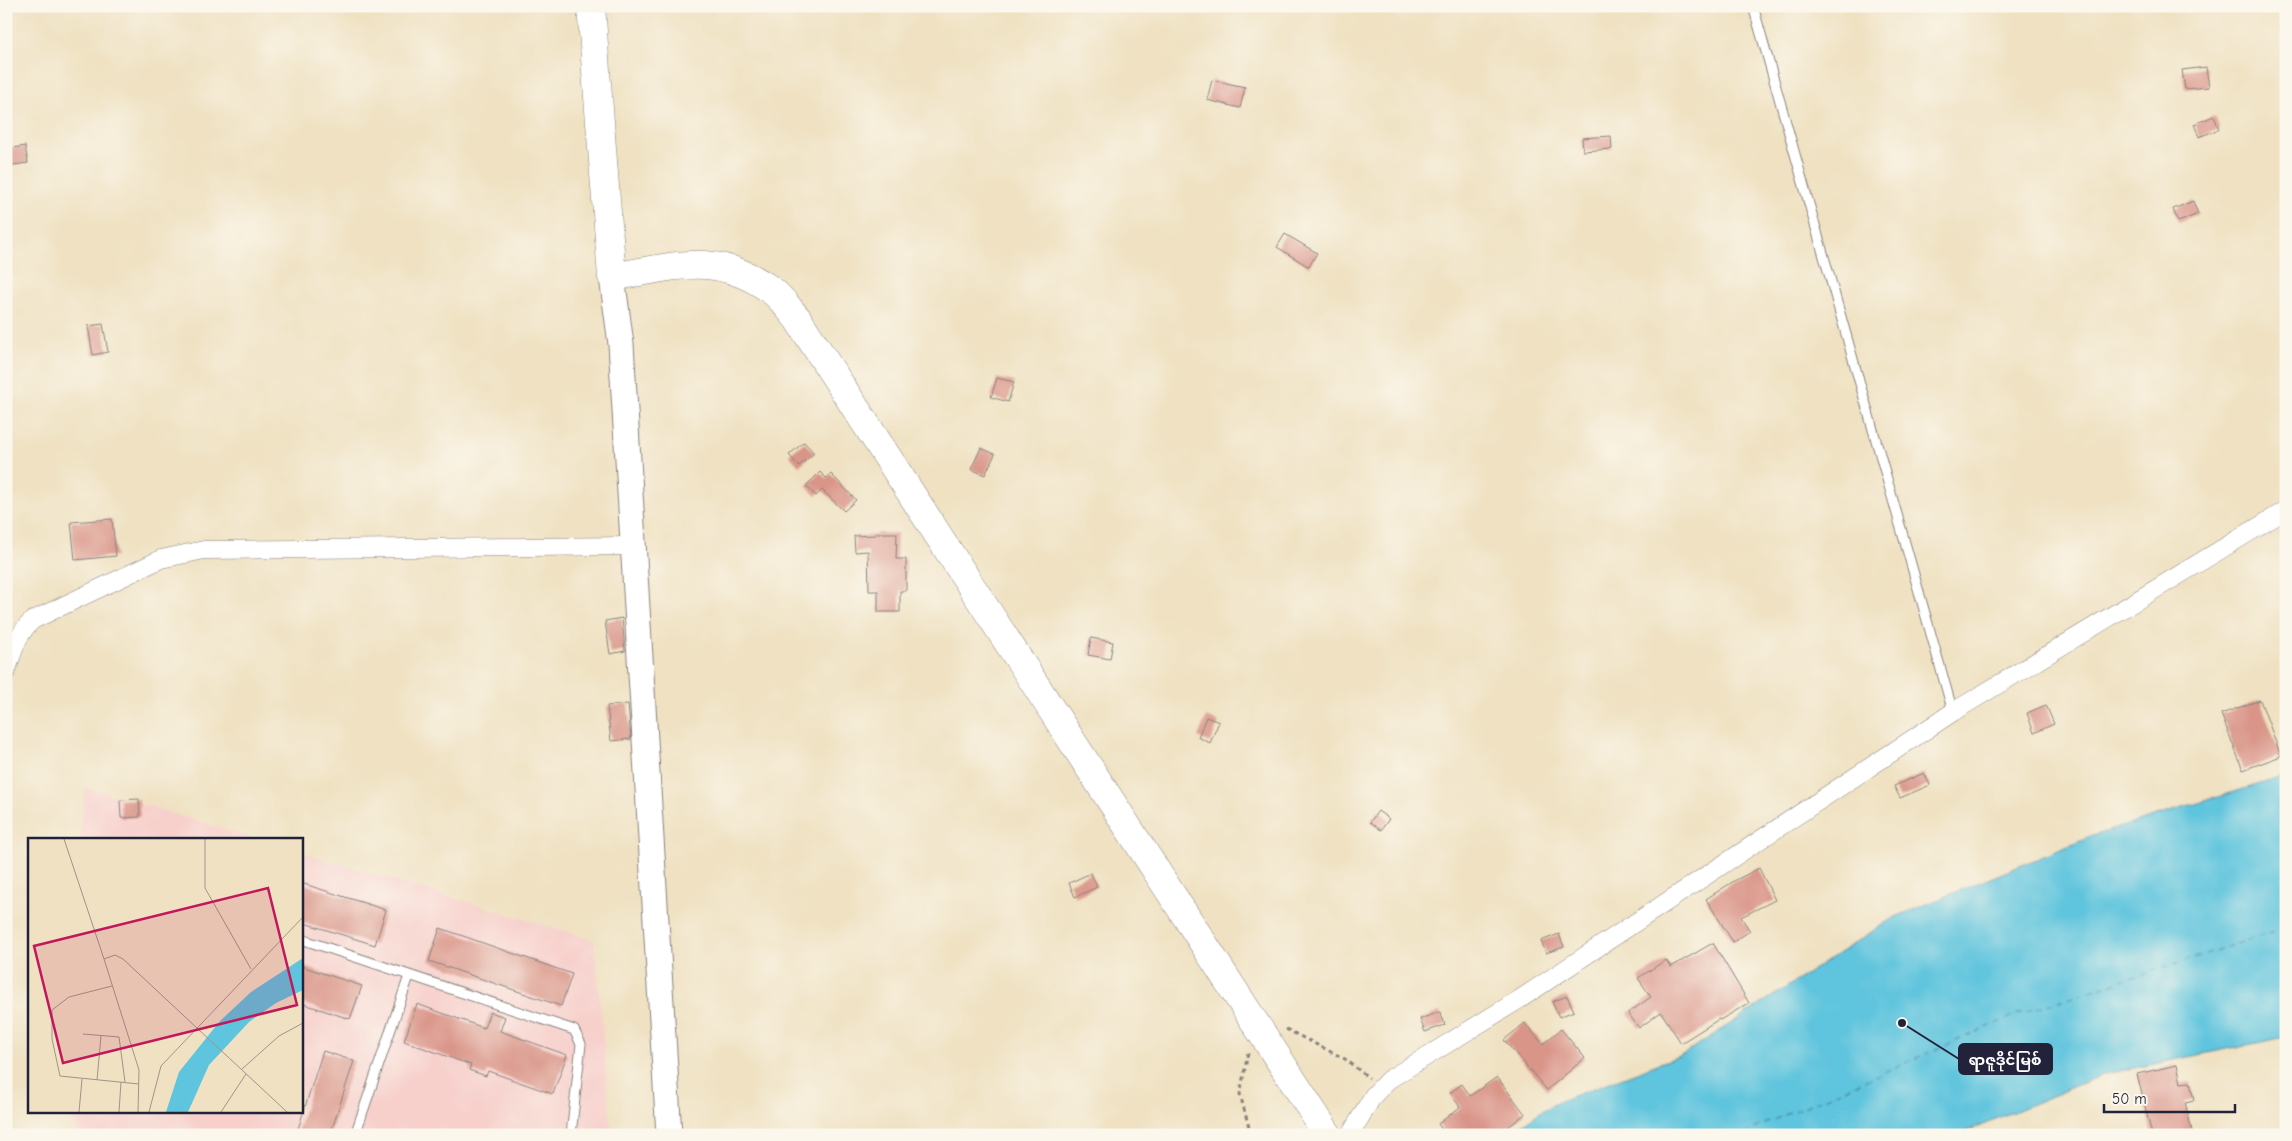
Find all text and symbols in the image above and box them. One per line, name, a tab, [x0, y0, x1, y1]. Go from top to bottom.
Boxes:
inset map	[28, 838, 302, 1114]
callout: ရာဇူဒိုင်မြစ်	[1959, 1044, 2052, 1074]
text: ရာဇူဒိုင်မြစ်	[1969, 1050, 2041, 1072]
scale bar	[2104, 1081, 2236, 1113]
text: 50 m	[2112, 1090, 2147, 1108]

